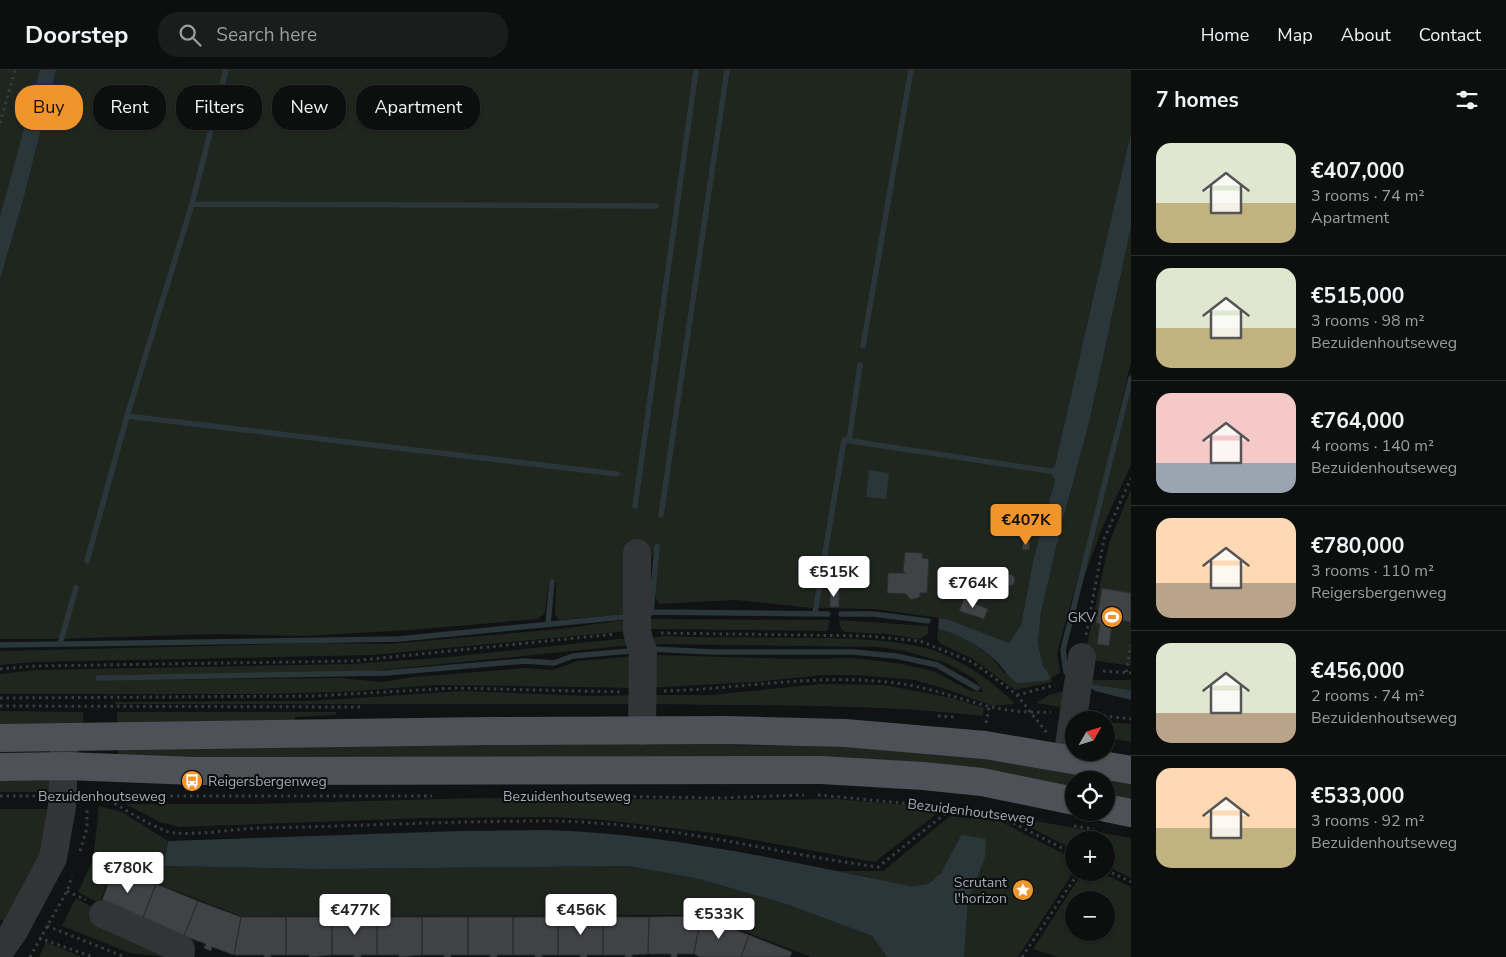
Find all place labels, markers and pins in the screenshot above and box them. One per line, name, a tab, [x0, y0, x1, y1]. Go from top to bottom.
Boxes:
pin: €407K	[991, 504, 1061, 546]
pin: €515K	[799, 556, 869, 598]
pin: €764K	[938, 566, 1008, 609]
sports icon: GKV	[1100, 605, 1124, 629]
place label: GKV	[1068, 608, 1096, 627]
bus stop icon: Reigersbergenweg	[180, 769, 204, 793]
place label: Reigersbergenweg	[208, 772, 327, 791]
pin: €780K	[93, 852, 163, 894]
place label: Scrutant l'horizon	[954, 873, 1007, 908]
place icon: Scrutant l'horizon	[1011, 878, 1035, 902]
pin: €477K	[320, 894, 390, 936]
pin: €456K	[546, 894, 616, 936]
pin: €533K	[684, 898, 754, 940]

